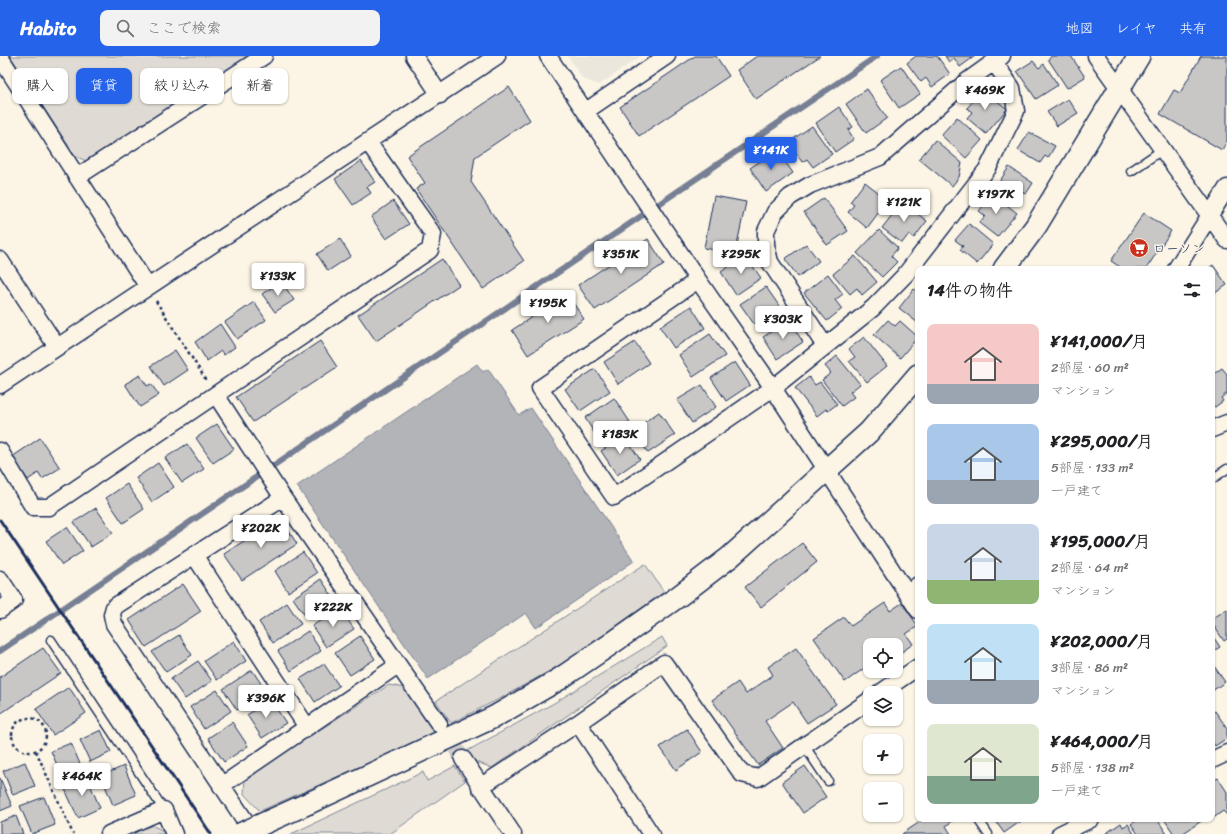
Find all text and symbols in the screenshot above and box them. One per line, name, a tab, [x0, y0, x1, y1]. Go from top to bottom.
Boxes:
search box	[100, 10, 380, 46]
text: Habito	[20, 12, 76, 45]
text: ここで検索	[146, 15, 221, 41]
text: 地図	[1066, 16, 1094, 41]
text: レイヤ	[1116, 16, 1157, 41]
text: 共有	[1179, 16, 1207, 41]
icon: search	[114, 17, 136, 39]
chip: 購入	[12, 68, 68, 104]
chip: 賃貸	[76, 68, 132, 104]
chip: 絞り込み	[140, 68, 224, 104]
chip: 新着	[232, 68, 288, 104]
pin: ¥469K	[957, 77, 1013, 111]
text: ¥469K	[966, 78, 1004, 101]
pin: ¥141K	[743, 137, 799, 171]
text: ¥141K	[754, 138, 788, 161]
pin: ¥197K	[968, 181, 1024, 215]
text: ¥197K	[978, 182, 1014, 205]
pin: ¥121K	[876, 189, 932, 223]
text: ¥121K	[887, 190, 921, 213]
supermarket icon: ローソン	[1128, 237, 1150, 259]
place label: ローソン	[1153, 237, 1205, 260]
pin: ¥351K	[593, 241, 649, 275]
pin: ¥295K	[713, 241, 769, 275]
text: ¥351K	[603, 242, 639, 265]
text: ¥295K	[722, 242, 760, 265]
pin: ¥133K	[250, 263, 306, 297]
text: ¥133K	[261, 264, 295, 287]
text: 14件の物件	[927, 275, 1013, 305]
icon: filters	[1181, 279, 1203, 301]
pin: ¥195K	[520, 290, 576, 324]
text: ¥195K	[530, 291, 566, 314]
pin: ¥303K	[755, 306, 811, 340]
text: ¥303K	[764, 307, 802, 330]
text: ¥141,000/月	[1051, 326, 1148, 356]
icon: home	[959, 340, 1007, 388]
text: 2部屋 · 60 m²	[1051, 356, 1129, 379]
text: マンション	[1051, 379, 1115, 402]
pin: ¥183K	[592, 421, 648, 455]
text: ¥183K	[602, 422, 638, 445]
text: ¥295,000/月	[1051, 426, 1153, 456]
icon: home	[959, 440, 1007, 488]
text: 5部屋 · 133 m²	[1051, 456, 1134, 479]
text: 一戸建て	[1051, 479, 1103, 502]
pin: ¥202K	[233, 515, 289, 549]
text: ¥202K	[242, 516, 280, 539]
text: ¥195,000/月	[1051, 526, 1151, 556]
icon: home	[959, 540, 1007, 588]
text: 2部屋 · 64 m²	[1051, 556, 1129, 579]
text: マンション	[1051, 579, 1115, 602]
pin: ¥222K	[305, 594, 361, 628]
text: ¥222K	[314, 595, 352, 618]
text: ¥202,000/月	[1051, 626, 1153, 656]
map controls	[863, 638, 903, 822]
button: locate	[863, 638, 903, 678]
icon: home	[959, 640, 1007, 688]
text: 3部屋 · 86 m²	[1051, 656, 1128, 679]
text: マンション	[1051, 679, 1115, 702]
pin: ¥396K	[238, 685, 294, 719]
text: ¥396K	[247, 686, 285, 709]
button: layers	[863, 686, 903, 726]
text: ¥464,000/月	[1051, 726, 1154, 756]
button: +	[863, 734, 903, 774]
icon: home	[959, 740, 1007, 788]
text: 5部屋 · 138 m²	[1051, 756, 1134, 779]
pin: ¥464K	[54, 763, 110, 797]
text: ¥464K	[63, 764, 101, 787]
text: 一戸建て	[1051, 779, 1103, 802]
button: −	[863, 782, 903, 822]

